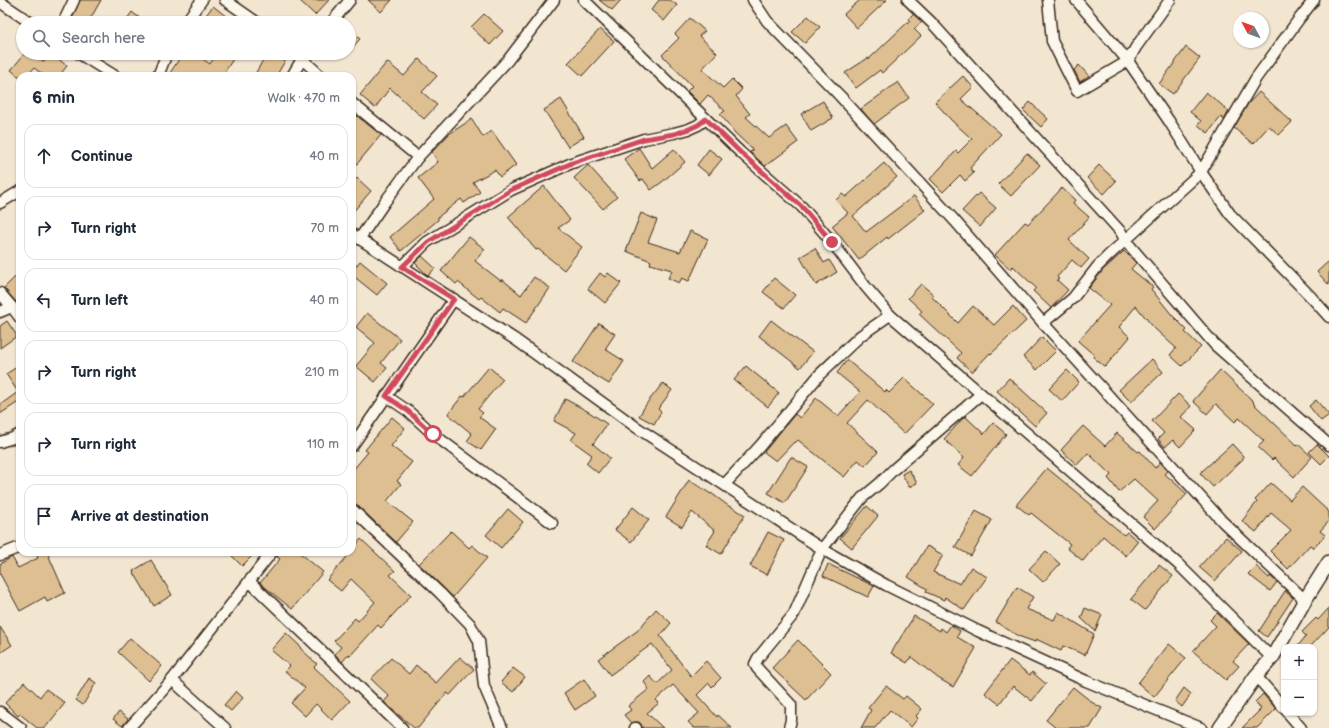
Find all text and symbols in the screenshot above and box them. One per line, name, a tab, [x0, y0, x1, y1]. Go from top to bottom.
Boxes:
north arrow	[1233, 12, 1269, 48]
search box	[16, 16, 356, 60]
icon: search	[30, 27, 52, 49]
text: Search here	[62, 29, 145, 48]
text: 6 min	[32, 88, 75, 108]
text: Walk · 470 m	[268, 90, 340, 106]
icon: ahead	[33, 145, 55, 167]
text: Continue	[71, 147, 133, 166]
text: 40 m	[309, 148, 339, 164]
icon: right	[33, 217, 55, 239]
text: Turn right	[71, 219, 136, 238]
text: 70 m	[311, 220, 339, 236]
route end	[823, 233, 841, 251]
icon: left	[33, 289, 55, 311]
text: Turn left	[71, 291, 128, 310]
text: 40 m	[309, 292, 339, 308]
icon: right	[33, 361, 55, 383]
text: Turn right	[71, 363, 136, 382]
text: 210 m	[305, 364, 339, 380]
route start	[424, 425, 442, 443]
icon: right	[33, 433, 55, 455]
text: Turn right	[71, 435, 136, 454]
text: 110 m	[307, 436, 339, 452]
icon: arrive	[33, 505, 55, 527]
text: Arrive at destination	[71, 507, 209, 526]
map controls	[1281, 644, 1317, 716]
button: +	[1281, 644, 1317, 680]
button: −	[1281, 680, 1317, 716]

